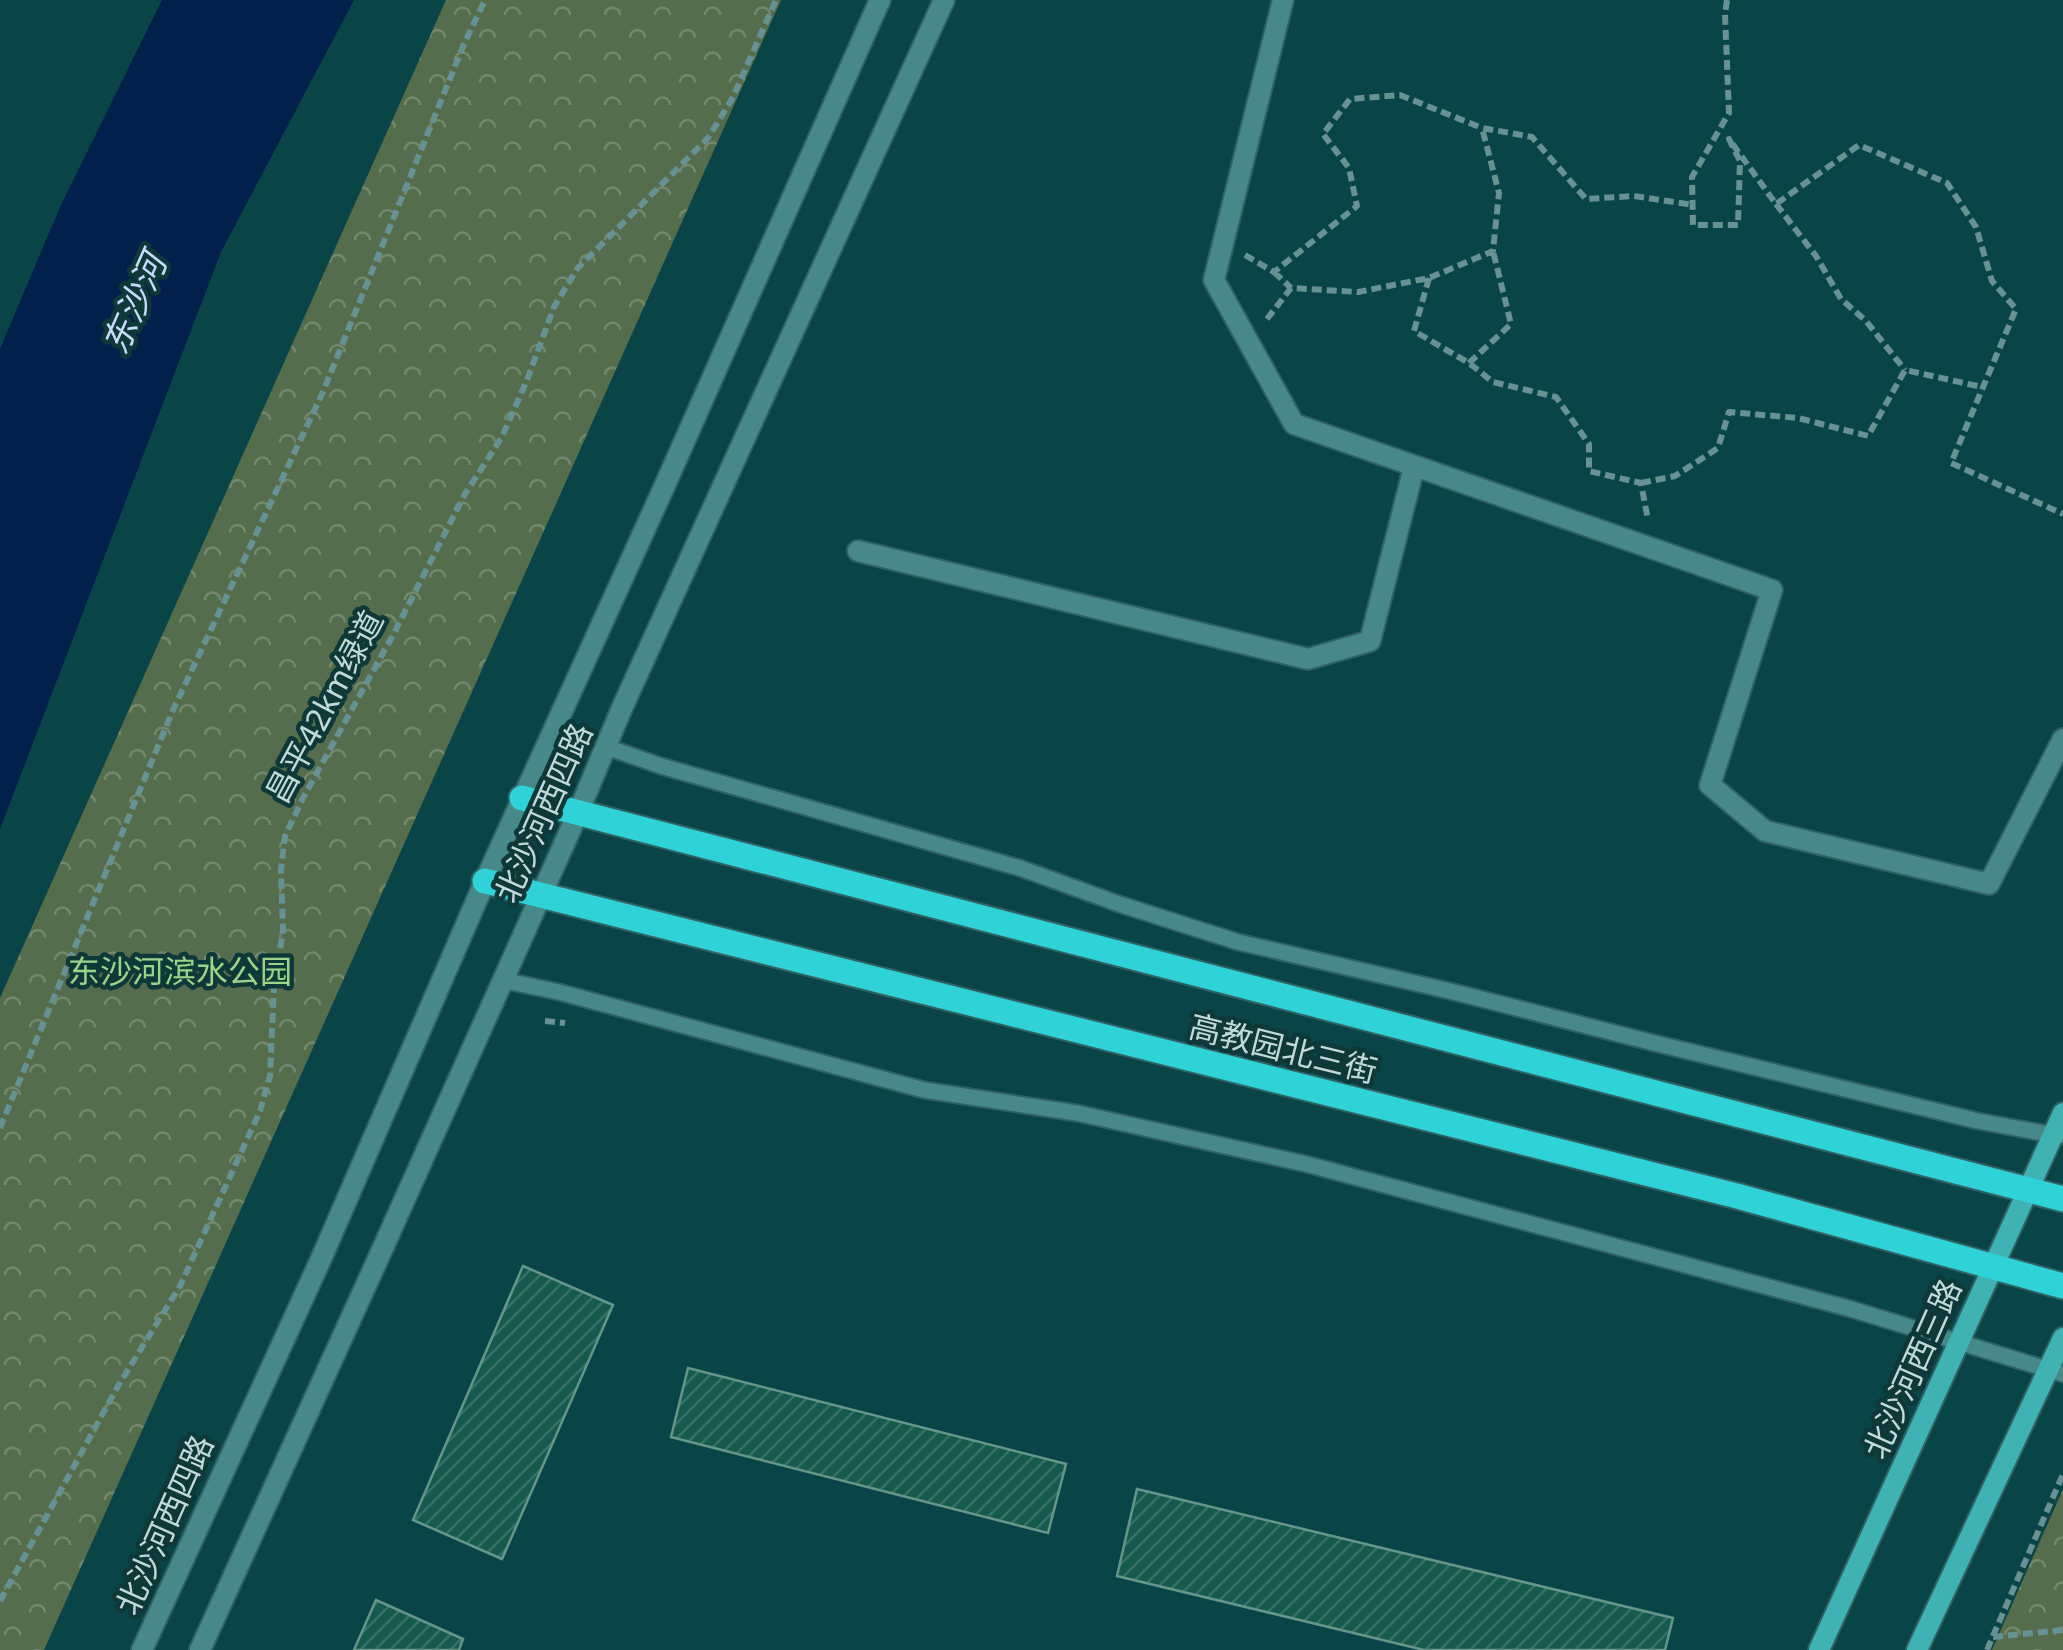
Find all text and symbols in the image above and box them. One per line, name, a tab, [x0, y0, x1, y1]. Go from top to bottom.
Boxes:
water label: 东沙河	[91, 240, 179, 361]
street label: 昌平42km绿道	[255, 603, 392, 810]
street label: 北沙河西四路	[484, 716, 601, 909]
park label: 东沙河滨水公园	[68, 949, 292, 992]
street label: 高教园北三街	[1185, 1003, 1382, 1092]
street label: 北沙河西三路	[1853, 1272, 1970, 1465]
street label: 北沙河西四路	[105, 1428, 222, 1621]

